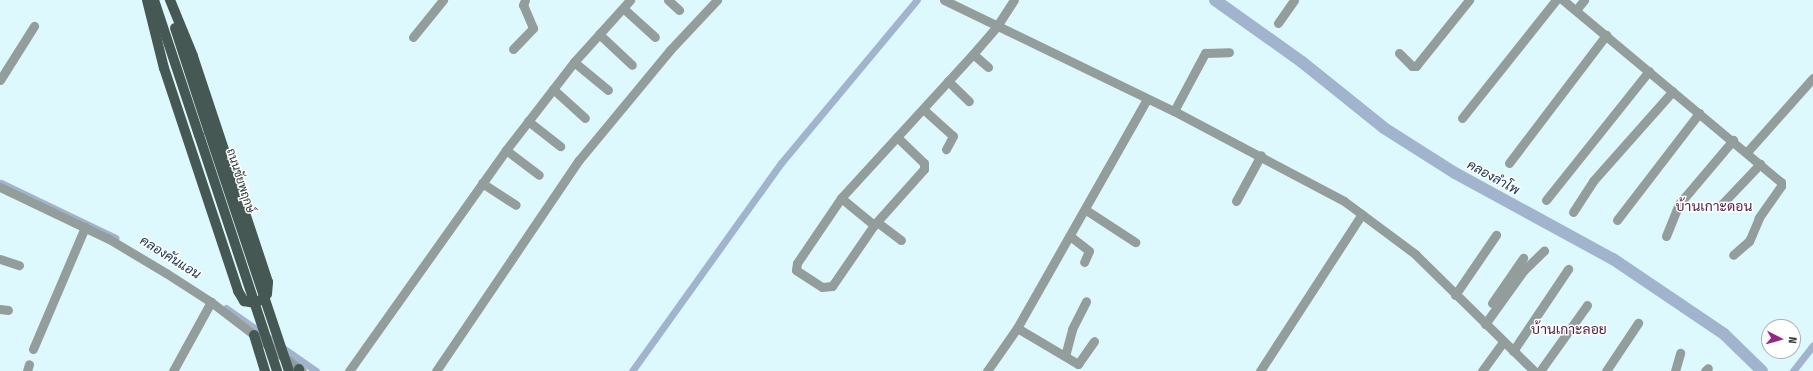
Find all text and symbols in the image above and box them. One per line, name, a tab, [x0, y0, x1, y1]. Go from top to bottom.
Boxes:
street label: ถนนชัยพฤกษ์	[223, 147, 257, 215]
water label: คลองลำโพ	[1464, 157, 1522, 199]
district label: บ้านเกาะดอน	[1676, 199, 1752, 215]
water label: คลองคันแอน	[137, 233, 203, 283]
north arrow	[1761, 319, 1801, 359]
district label: บ้านเกาะลอย	[1531, 322, 1607, 338]
text: N	[1786, 336, 1799, 344]

